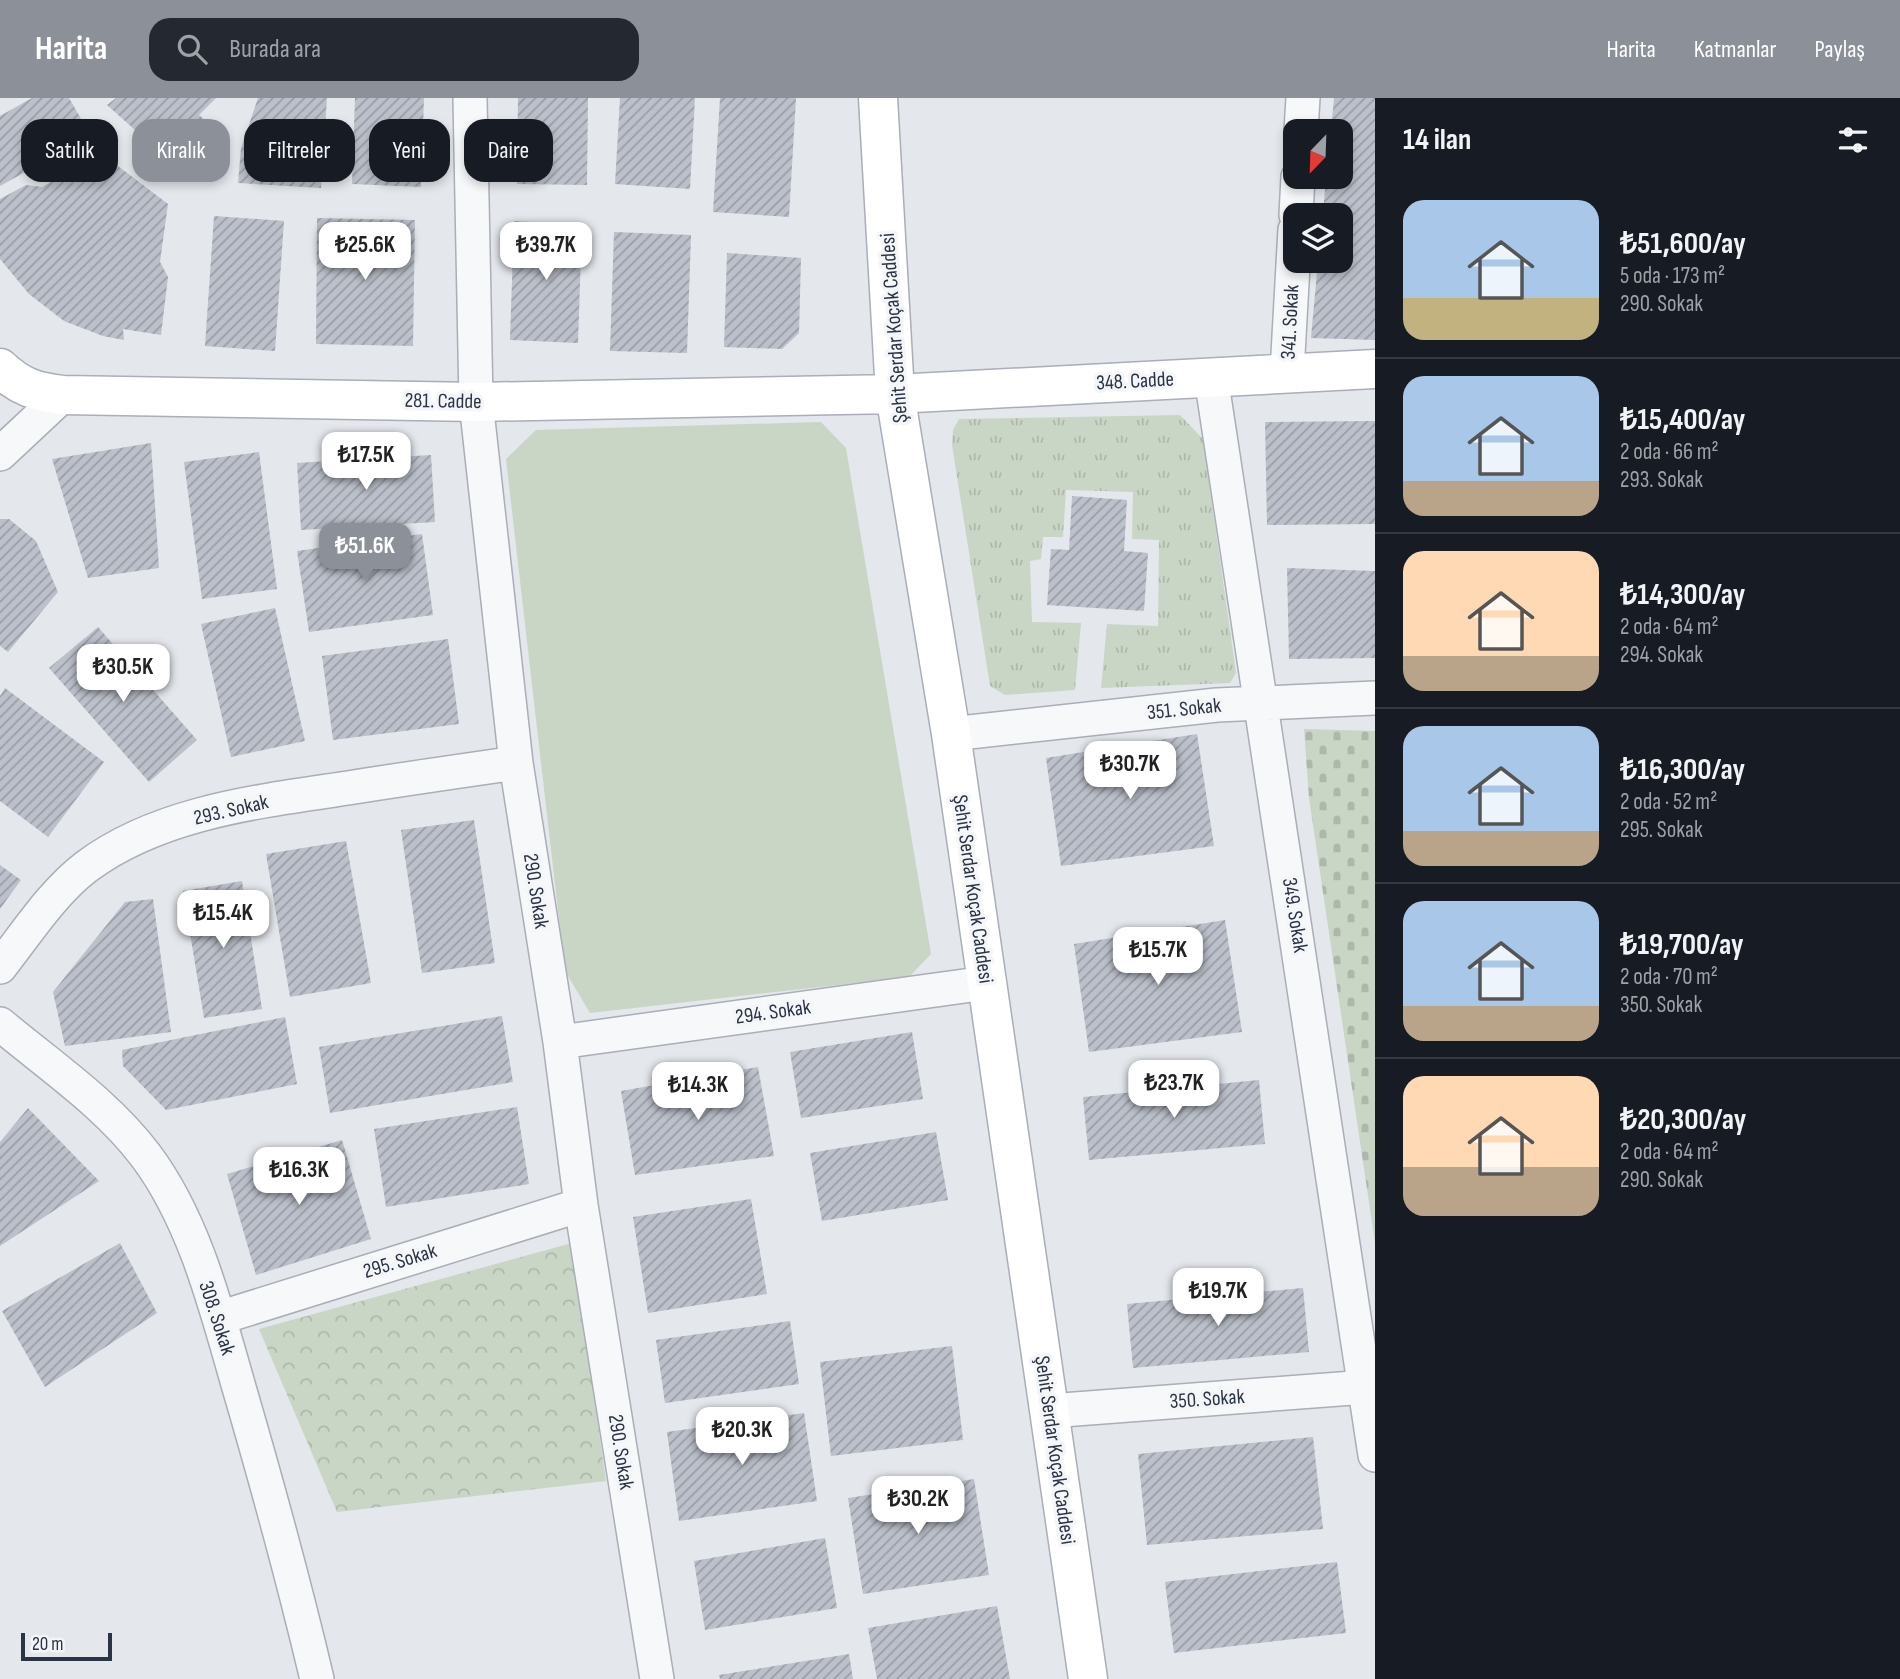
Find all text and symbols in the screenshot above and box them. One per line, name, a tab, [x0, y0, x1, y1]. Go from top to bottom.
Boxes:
search box	[149, 18, 639, 81]
text: Harita	[35, 29, 107, 69]
icon: search	[173, 30, 211, 68]
text: Burada ara	[229, 34, 321, 65]
text: Harita	[1606, 35, 1656, 64]
text: Katmanlar	[1694, 35, 1777, 64]
text: Paylaş	[1815, 35, 1865, 64]
chip: Satılık	[21, 119, 118, 182]
chip: Kiralık	[132, 119, 230, 182]
chip: Filtreler	[244, 119, 355, 182]
chip: Yeni	[369, 119, 450, 182]
chip: Daire	[464, 119, 553, 182]
north arrow	[1283, 119, 1353, 189]
map controls	[1283, 119, 1353, 273]
icon: filters	[1834, 121, 1872, 159]
text: 14 ilan	[1403, 122, 1471, 158]
button: layers	[1283, 203, 1353, 273]
pin: ₺25.6K	[308, 222, 422, 282]
pin: ₺39.7K	[489, 222, 603, 282]
text: ₺51,600/ay	[1620, 226, 1746, 262]
icon: home	[1459, 228, 1543, 312]
text: ₺25.6K	[335, 231, 395, 259]
text: ₺39.7K	[516, 231, 576, 259]
street label: Şehit Serdar Koçak Caddesi	[875, 232, 913, 424]
text: 5 oda · 173 m²	[1620, 262, 1725, 290]
street label: 341. Sokak	[1276, 284, 1304, 360]
text: 290. Sokak	[1620, 290, 1703, 318]
street label: 348. Cadde	[1095, 366, 1175, 396]
street label: 281. Cadde	[404, 388, 482, 414]
text: ₺15,400/ay	[1620, 402, 1745, 438]
icon: home	[1459, 404, 1543, 488]
pin: ₺17.5K	[309, 432, 423, 492]
text: 2 oda · 66 m²	[1620, 438, 1719, 466]
text: ₺17.5K	[338, 441, 394, 469]
text: 293. Sokak	[1620, 466, 1703, 494]
pin: ₺51.6K	[308, 524, 422, 583]
text: ₺51.6K	[335, 532, 395, 560]
text: ₺14,300/ay	[1620, 577, 1745, 613]
icon: home	[1459, 579, 1543, 663]
text: 2 oda · 64 m²	[1620, 613, 1719, 641]
text: 294. Sokak	[1620, 641, 1703, 669]
pin: ₺30.5K	[66, 644, 180, 704]
text: ₺30.5K	[93, 653, 153, 681]
street label: 351. Sokak	[1146, 693, 1222, 725]
pin: ₺30.7K	[1073, 742, 1187, 801]
text: ₺30.7K	[1100, 750, 1160, 778]
text: ₺16,300/ay	[1620, 752, 1745, 788]
icon: home	[1459, 754, 1543, 838]
text: 2 oda · 52 m²	[1620, 788, 1717, 816]
street label: 293. Sokak	[191, 789, 271, 831]
street label: Şehit Serdar Koçak Caddesi	[947, 793, 999, 985]
text: 295. Sokak	[1620, 816, 1703, 844]
street label: 290. Sokak	[518, 852, 554, 930]
street label: 349. Sokak	[1277, 876, 1313, 954]
pin: ₺15.4K	[166, 890, 280, 950]
text: ₺15.4K	[193, 899, 253, 927]
text: ₺19,700/ay	[1620, 927, 1744, 963]
pin: ₺15.7K	[1101, 928, 1215, 987]
icon: home	[1459, 929, 1543, 1013]
text: ₺15.7K	[1129, 936, 1187, 964]
text: 2 oda · 70 m²	[1620, 963, 1718, 991]
text: 350. Sokak	[1620, 991, 1702, 1019]
street label: 294. Sokak	[734, 994, 812, 1030]
pin: ₺23.7K	[1117, 1060, 1231, 1120]
pin: ₺14.3K	[641, 1062, 755, 1122]
text: ₺23.7K	[1144, 1069, 1204, 1097]
text: ₺14.3K	[668, 1071, 728, 1099]
text: ₺20,300/ay	[1620, 1102, 1746, 1138]
icon: home	[1459, 1104, 1543, 1188]
text: 2 oda · 64 m²	[1620, 1138, 1719, 1166]
pin: ₺16.3K	[242, 1148, 356, 1207]
text: ₺16.3K	[269, 1156, 329, 1184]
text: 290. Sokak	[1620, 1166, 1703, 1194]
street label: 295. Sokak	[360, 1238, 440, 1284]
pin: ₺19.7K	[1161, 1268, 1275, 1328]
text: ₺19.7K	[1189, 1277, 1247, 1305]
street label: 308. Sokak	[193, 1278, 241, 1358]
street label: Şehit Serdar Koçak Caddesi	[1029, 1354, 1081, 1546]
street label: 350. Sokak	[1169, 1384, 1245, 1414]
pin: ₺20.3K	[685, 1408, 799, 1467]
street label: 290. Sokak	[603, 1413, 639, 1491]
text: ₺20.3K	[712, 1416, 772, 1444]
pin: ₺30.2K	[861, 1476, 975, 1536]
text: ₺30.2K	[887, 1485, 949, 1513]
scale bar	[21, 1630, 112, 1662]
text: 20 m	[32, 1633, 64, 1656]

